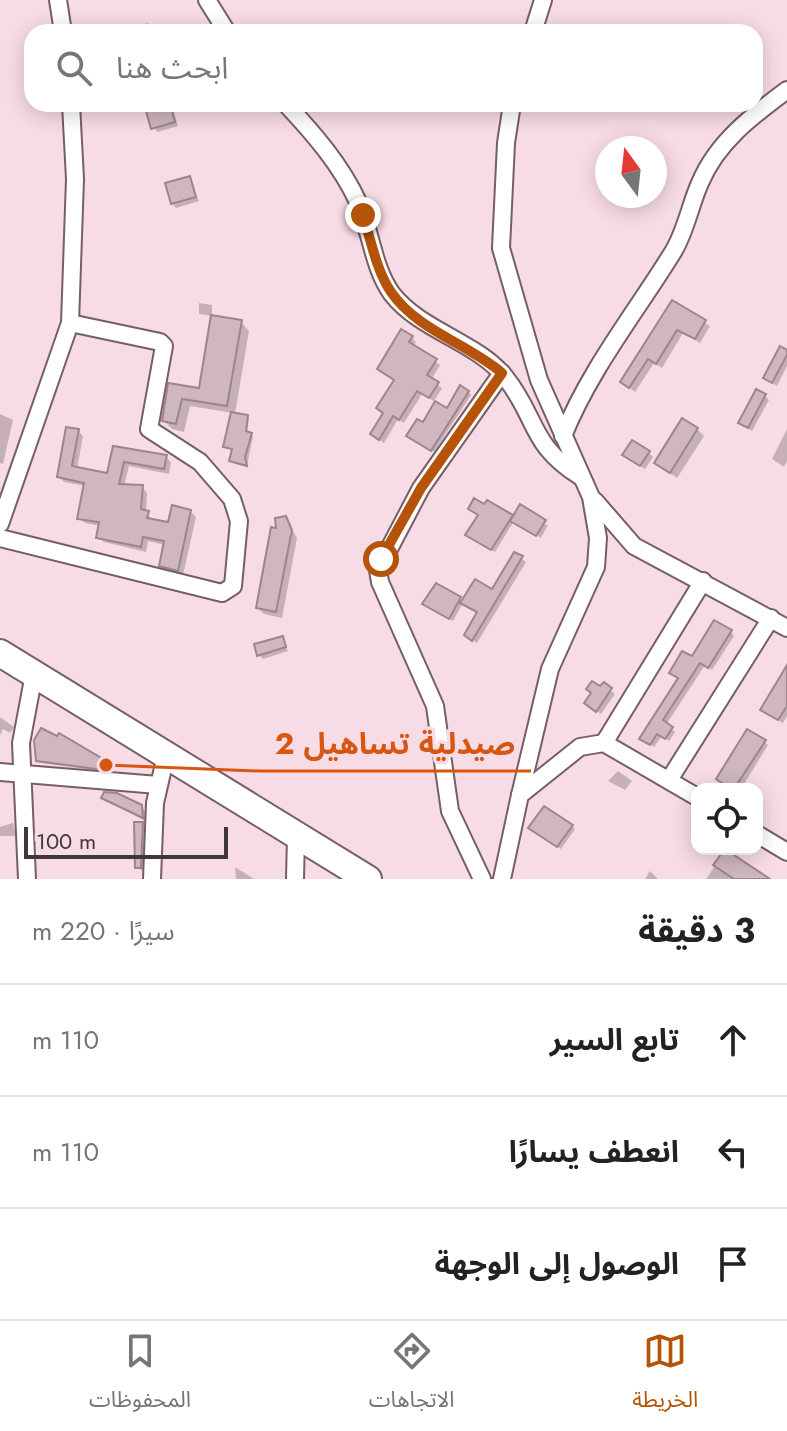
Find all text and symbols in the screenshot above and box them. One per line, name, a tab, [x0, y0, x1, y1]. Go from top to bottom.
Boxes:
search box	[24, 24, 763, 112]
icon: search	[52, 46, 96, 90]
text: ابحث هنا	[116, 46, 228, 89]
north arrow	[595, 136, 667, 208]
route end	[345, 197, 381, 233]
route start	[363, 541, 399, 577]
callout: صيدلية تساهيل 2	[259, 717, 531, 771]
text: صيدلية تساهيل 2	[275, 722, 515, 765]
map controls	[691, 783, 763, 855]
button: locate	[691, 783, 763, 855]
scale bar	[24, 823, 228, 859]
text: 100 m	[36, 825, 96, 857]
text: 3 دقيقة	[638, 906, 755, 955]
text: سيرًا · 220 m	[32, 912, 175, 950]
text: تابع السير	[550, 1018, 679, 1061]
icon: ahead	[711, 1018, 755, 1062]
text: 110 m	[32, 1021, 99, 1059]
text: انعطف يسارًا	[509, 1130, 679, 1173]
icon: left	[711, 1130, 755, 1174]
text: 110 m	[32, 1133, 99, 1171]
text: الوصول إلى الوجهة	[434, 1242, 679, 1285]
icon: arrive	[711, 1242, 755, 1286]
tab: المحفوظات	[89, 1329, 191, 1423]
tab: الاتجاهات	[369, 1329, 455, 1423]
tab: الخريطة	[632, 1329, 698, 1423]

